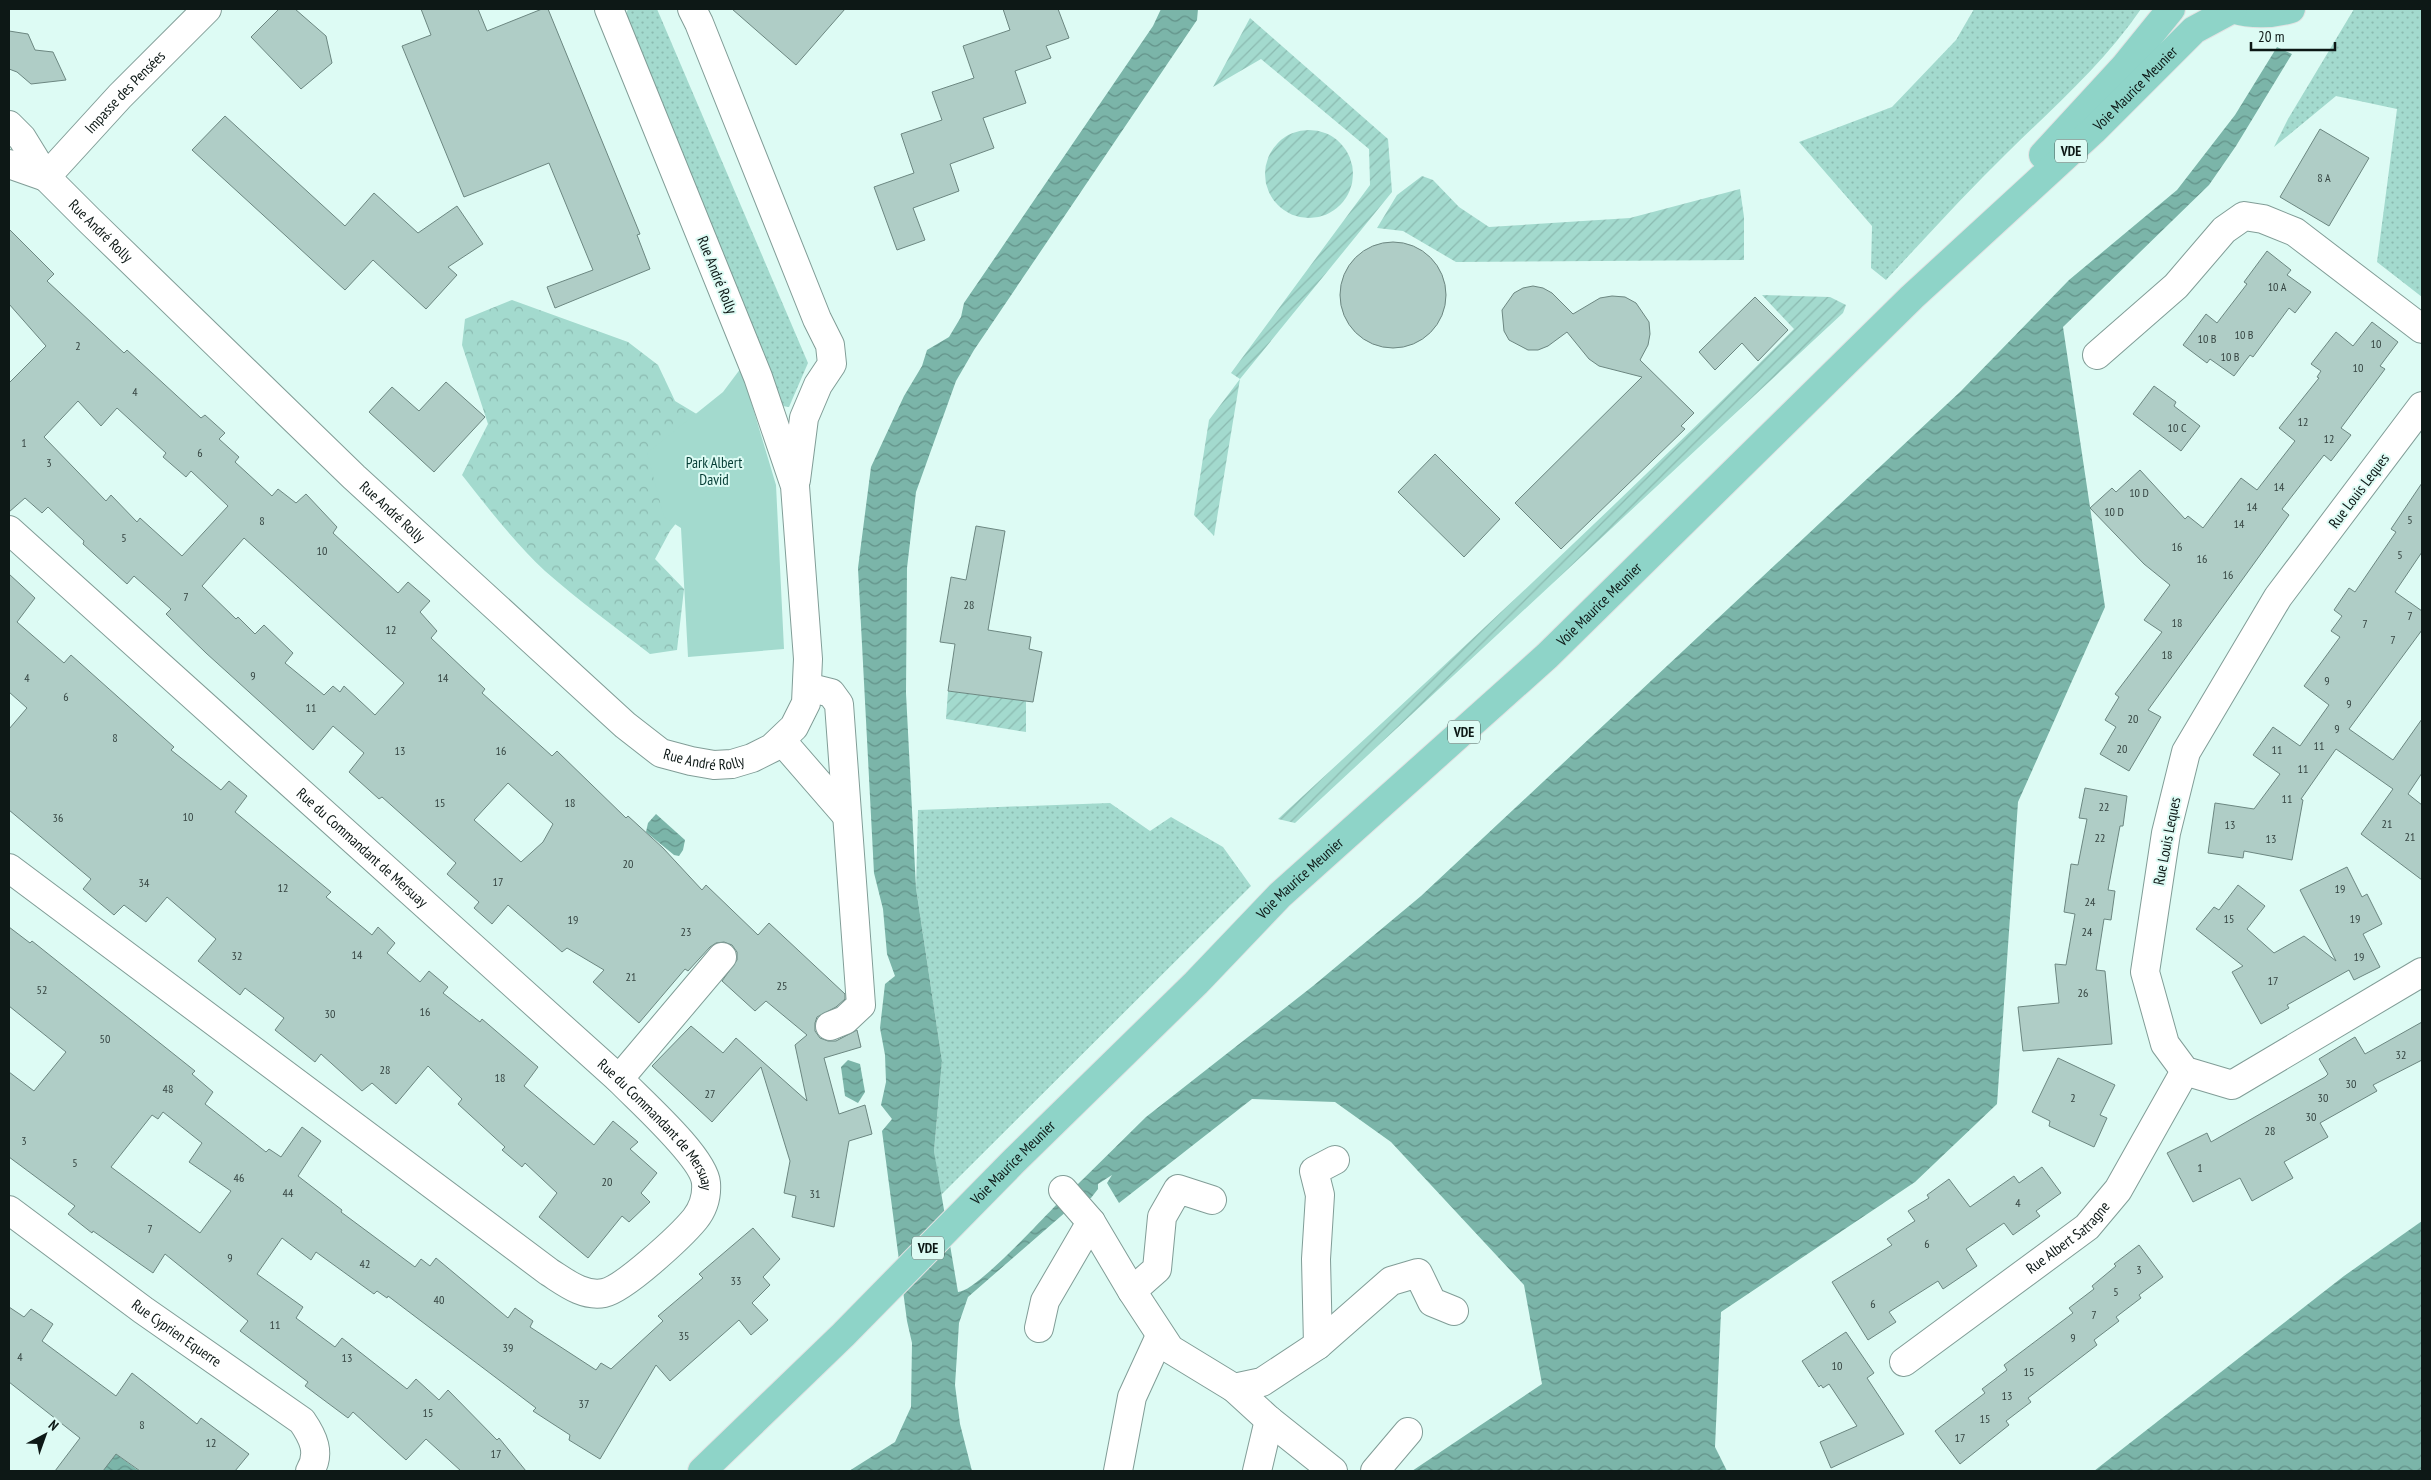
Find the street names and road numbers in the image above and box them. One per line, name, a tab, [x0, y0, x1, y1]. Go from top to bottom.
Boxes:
street label: Voie Maurice Meunier	[2088, 41, 2182, 135]
street label: Impasse des Pensées	[80, 46, 169, 137]
road number: VDE	[2055, 140, 2087, 162]
street label: Rue André Rolly	[65, 195, 137, 266]
street label: Rue André Rolly	[693, 233, 742, 317]
street label: Rue Louis Leques	[2324, 449, 2393, 532]
street label: Rue André Rolly	[356, 477, 430, 547]
street label: Voie Maurice Meunier	[1552, 557, 1646, 651]
road number: VDE	[1448, 720, 1480, 744]
street label: Rue André Rolly	[661, 744, 747, 774]
street label: Rue du Commandant de Mersuay	[293, 784, 432, 912]
street label: Rue Louis Leques	[2149, 795, 2184, 886]
street label: Voie Maurice Meunier	[1251, 832, 1348, 924]
street label: Rue du Commandant de Mersuay	[594, 1054, 716, 1191]
street label: Voie Maurice Meunier	[966, 1115, 1060, 1209]
street label: Rue Albert Satragne	[2022, 1197, 2113, 1278]
road number: VDE	[912, 1236, 944, 1260]
street label: Rue Cyprien Equerre	[128, 1295, 225, 1371]

